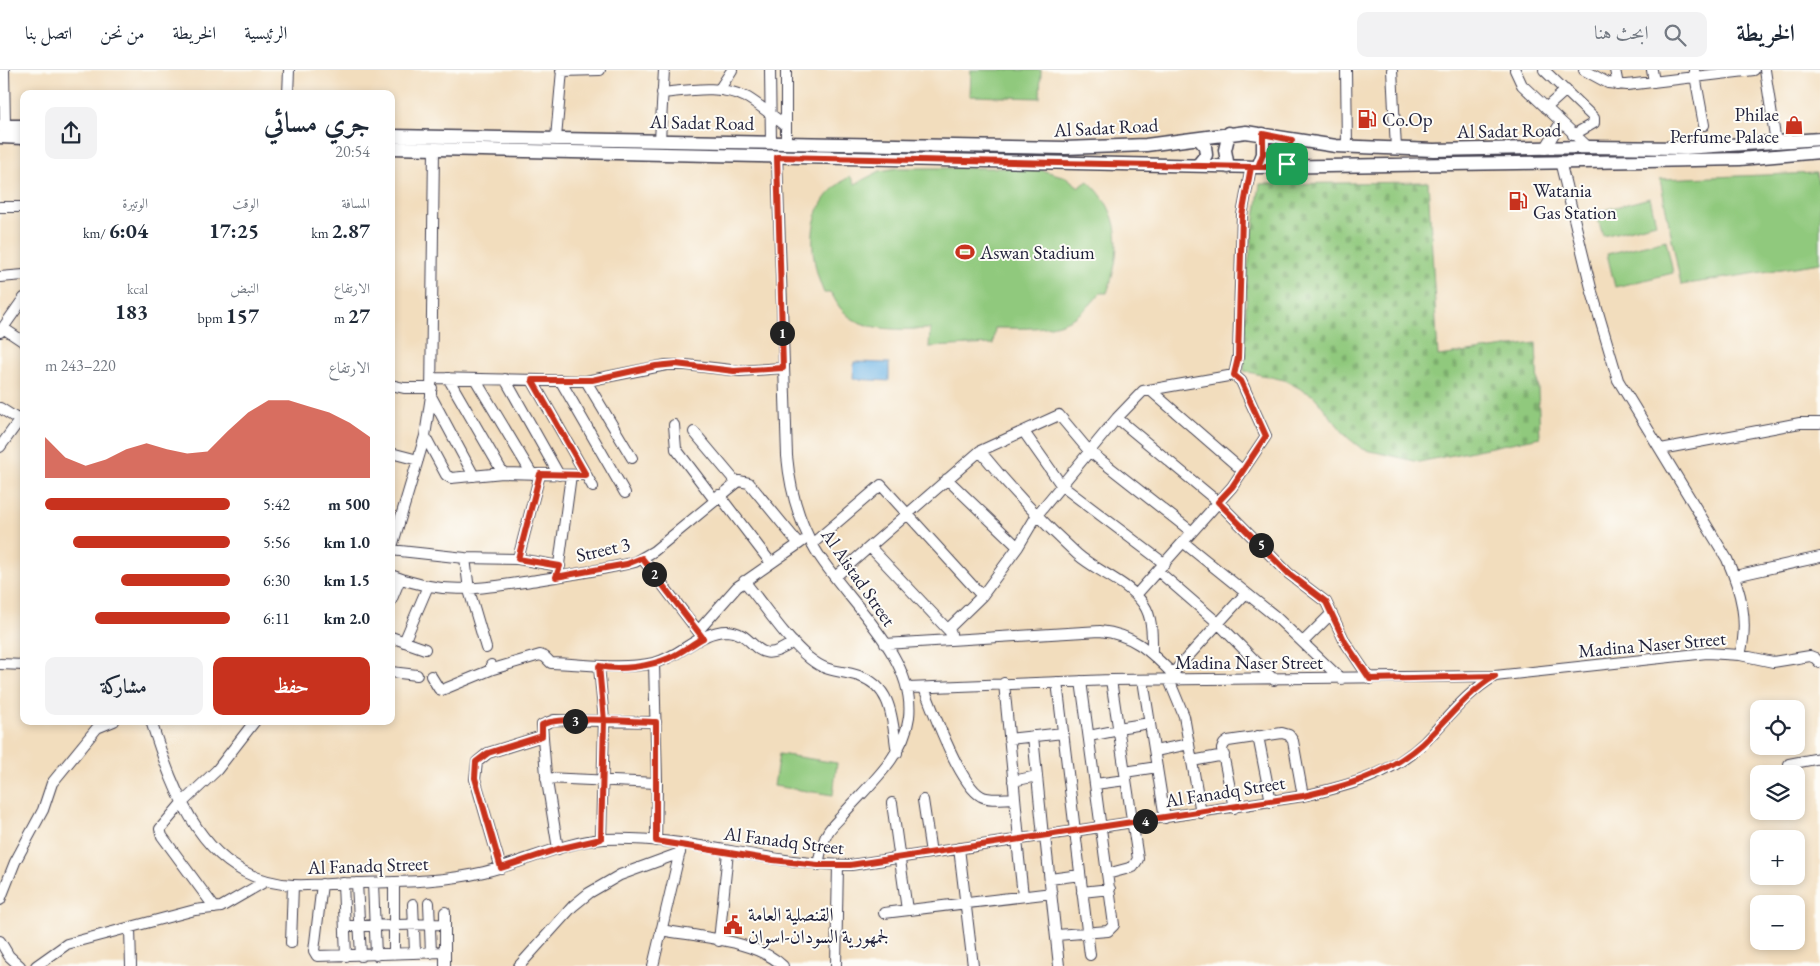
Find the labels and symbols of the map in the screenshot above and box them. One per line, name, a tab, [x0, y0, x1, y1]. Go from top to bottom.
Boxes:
place label: Philae Perfume Palace	[1670, 102, 1779, 149]
place label: Co.Op	[1382, 107, 1433, 132]
fuel station icon: Co.Op	[1356, 108, 1378, 130]
street label: Al Sadat Road	[648, 109, 755, 136]
street label: Al Sadat Road	[1052, 112, 1159, 143]
shop icon: Philae Perfume Palace	[1783, 114, 1805, 136]
street label: Al Sadat Road	[1455, 117, 1562, 144]
pin	[1266, 143, 1308, 185]
place label: Watania Gas Station	[1533, 178, 1617, 225]
fuel station icon: Watania Gas Station	[1507, 190, 1529, 212]
place label: Aswan Stadium	[979, 240, 1095, 265]
sports icon: Aswan Stadium	[954, 241, 976, 263]
pin: 1	[770, 320, 794, 346]
street label: Al Aistad Street	[815, 523, 902, 631]
street label: Street 3	[574, 531, 633, 568]
pin: 5	[1248, 532, 1274, 558]
pin: 2	[642, 562, 666, 586]
street label: Madina Naser Street	[1577, 626, 1727, 663]
street label: Madina Naser Street	[1175, 650, 1323, 675]
pin: 3	[562, 708, 588, 734]
street label: Al Fanadq Street	[1162, 770, 1287, 813]
pin: 4	[1132, 808, 1158, 834]
street label: Al Fanadq Street	[721, 821, 846, 860]
street label: Al Fanadq Street	[306, 851, 429, 880]
place label: القنصلية العامة لجمهورية السودان-اسوان	[748, 902, 889, 949]
public building icon: القنصلية العامة لجمهورية السودان-اسوان	[722, 914, 744, 936]

